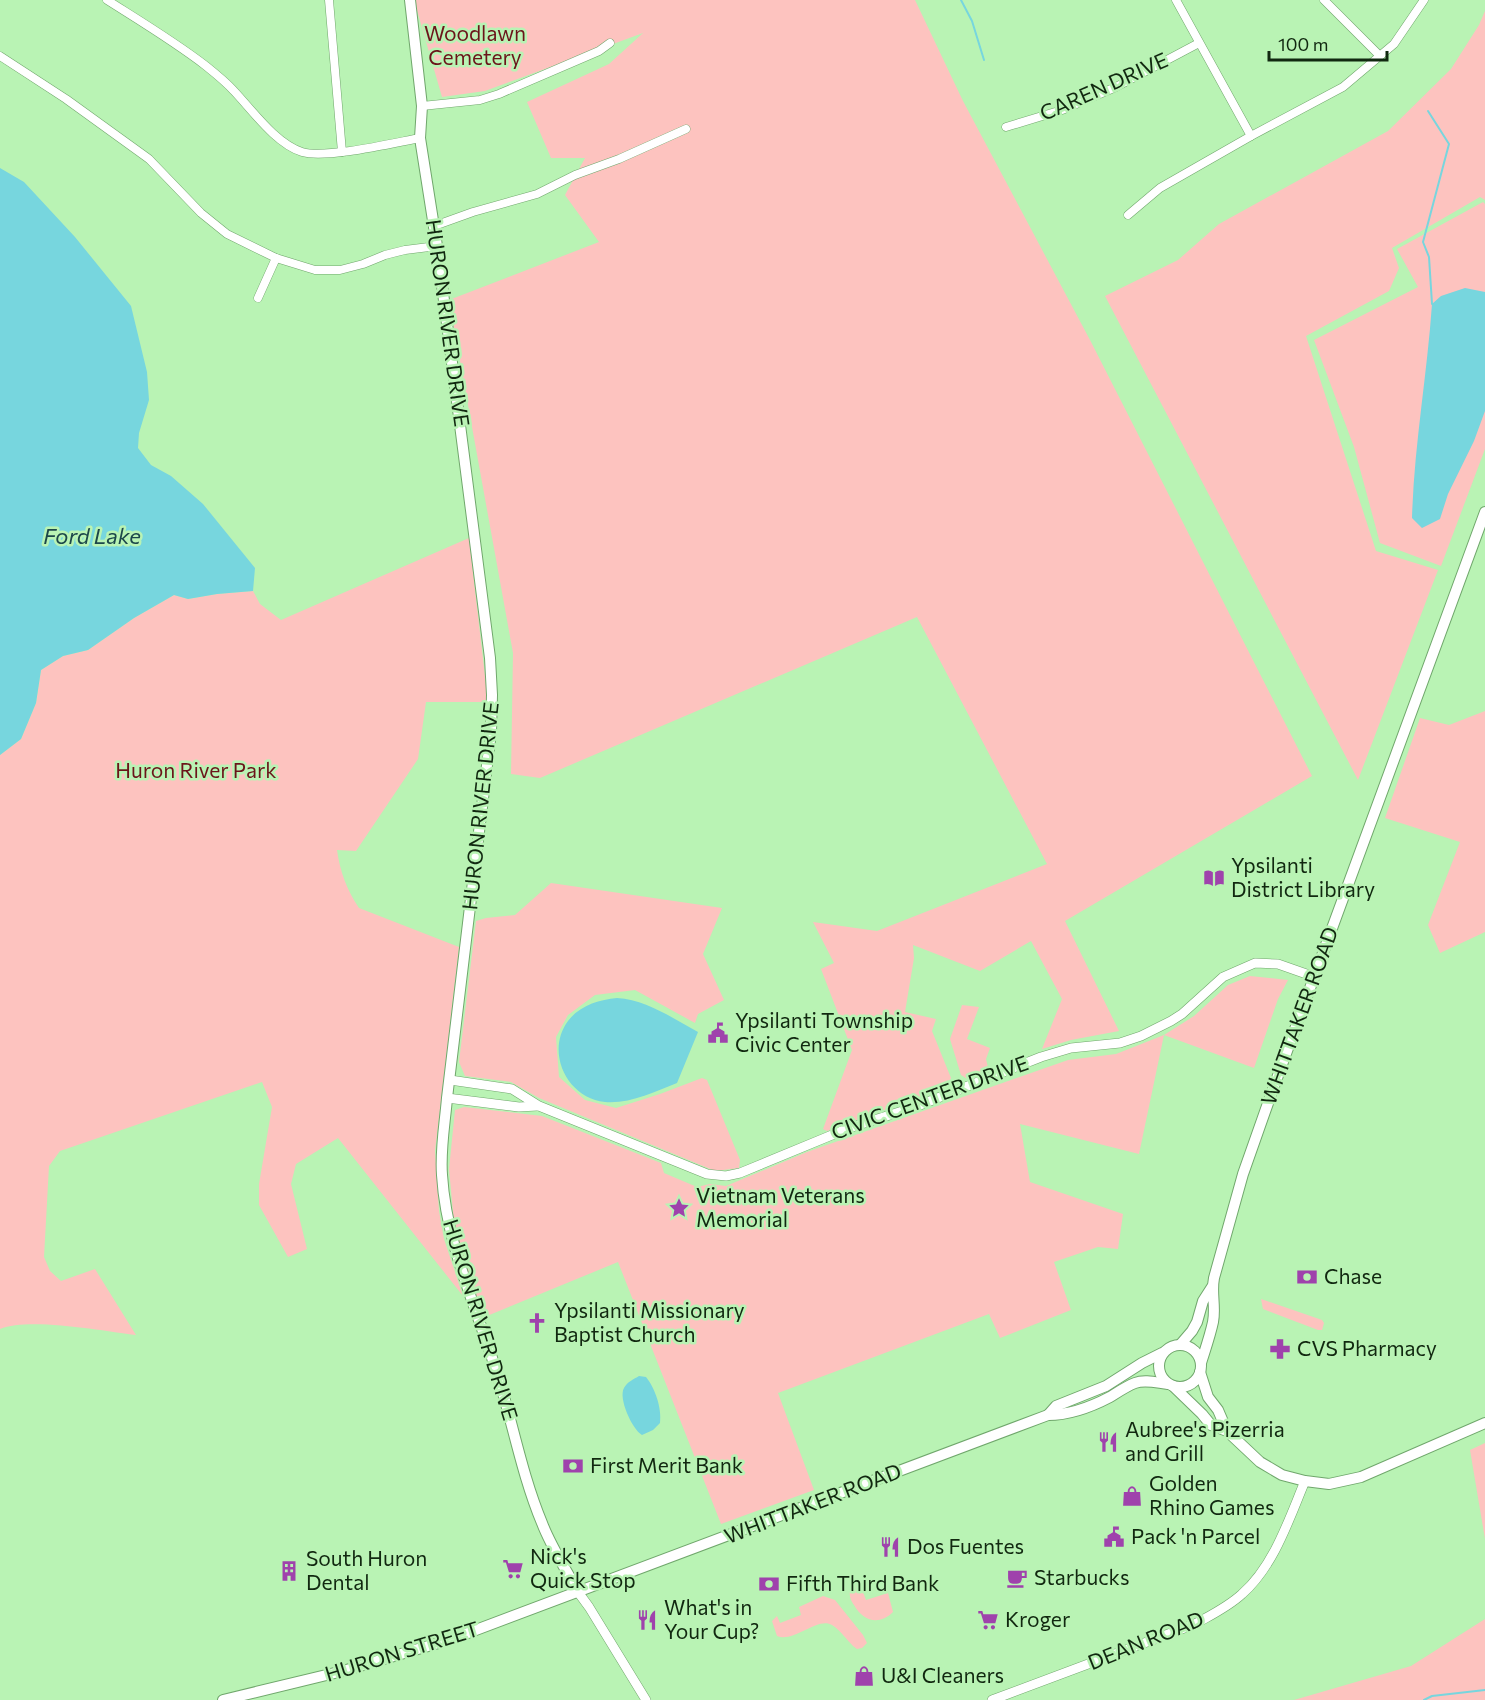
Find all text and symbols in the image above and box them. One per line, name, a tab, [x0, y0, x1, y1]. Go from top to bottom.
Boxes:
park label: Woodlawn Cemetery	[424, 20, 526, 69]
scale bar	[1269, 24, 1388, 62]
text: 100 m	[1278, 33, 1328, 55]
street label: CAREN DRIVE	[1035, 46, 1171, 125]
street label: HURON RIVER DRIVE	[422, 218, 475, 428]
water label: Ford Lake	[43, 522, 141, 549]
street label: HURON RIVER DRIVE	[456, 701, 503, 911]
park label: Huron River Park	[115, 757, 277, 782]
place label: Ypsilanti District Library	[1231, 852, 1375, 901]
library icon: Ypsilanti District Library	[1202, 866, 1226, 890]
street label: WHITTAKER ROAD	[1255, 923, 1342, 1108]
place label: Ypsilanti Township Civic Center	[735, 1007, 913, 1056]
public building icon: Ypsilanti Township Civic Center	[706, 1021, 730, 1045]
street label: CIVIC CENTER DRIVE	[828, 1049, 1031, 1144]
place label: Vietnam Veterans Memorial	[696, 1182, 865, 1231]
place icon: Vietnam Veterans Memorial	[667, 1196, 691, 1220]
street label: HURON RIVER DRIVE	[439, 1216, 524, 1423]
place label: Chase	[1324, 1263, 1382, 1288]
bank icon: Chase	[1295, 1265, 1319, 1289]
place label: Ypsilanti Missionary Baptist Church	[554, 1297, 745, 1346]
church icon: Ypsilanti Missionary Baptist Church	[525, 1311, 549, 1335]
place label: CVS Pharmacy	[1297, 1335, 1437, 1360]
pharmacy icon: CVS Pharmacy	[1268, 1337, 1292, 1361]
place label: Aubree's Pizerria and Grill	[1125, 1416, 1285, 1465]
restaurant icon: Aubree's Pizerria and Grill	[1096, 1430, 1120, 1454]
place label: First Merit Bank	[590, 1452, 743, 1477]
bank icon: First Merit Bank	[561, 1454, 585, 1478]
street label: WHITTAKER ROAD	[720, 1457, 904, 1548]
place label: Golden Rhino Games	[1149, 1470, 1274, 1519]
shop icon: Golden Rhino Games	[1120, 1484, 1144, 1508]
place label: Pack 'n Parcel	[1131, 1523, 1260, 1548]
public building icon: Pack 'n Parcel	[1102, 1525, 1126, 1549]
place label: Dos Fuentes	[907, 1533, 1024, 1558]
restaurant icon: Dos Fuentes	[878, 1535, 902, 1559]
place label: Nick's Quick Stop	[530, 1543, 636, 1592]
place label: South Huron Dental	[306, 1545, 427, 1594]
supermarket icon: Nick's Quick Stop	[501, 1557, 525, 1581]
building icon: South Huron Dental	[277, 1559, 301, 1583]
place label: Starbucks	[1034, 1564, 1130, 1589]
cafe icon: Starbucks	[1005, 1566, 1029, 1590]
place label: Fifth Third Bank	[786, 1570, 939, 1595]
bank icon: Fifth Third Bank	[757, 1572, 781, 1596]
place label: What's in Your Cup?	[664, 1594, 759, 1643]
street label: DEAN ROAD	[1084, 1605, 1207, 1674]
place label: Kroger	[1005, 1606, 1070, 1631]
restaurant icon: What's in Your Cup?	[635, 1608, 659, 1632]
supermarket icon: Kroger	[976, 1608, 1000, 1632]
street label: HURON STREET	[321, 1615, 482, 1686]
place label: U&I Cleaners	[881, 1662, 1004, 1687]
shop icon: U&I Cleaners	[852, 1664, 876, 1688]

